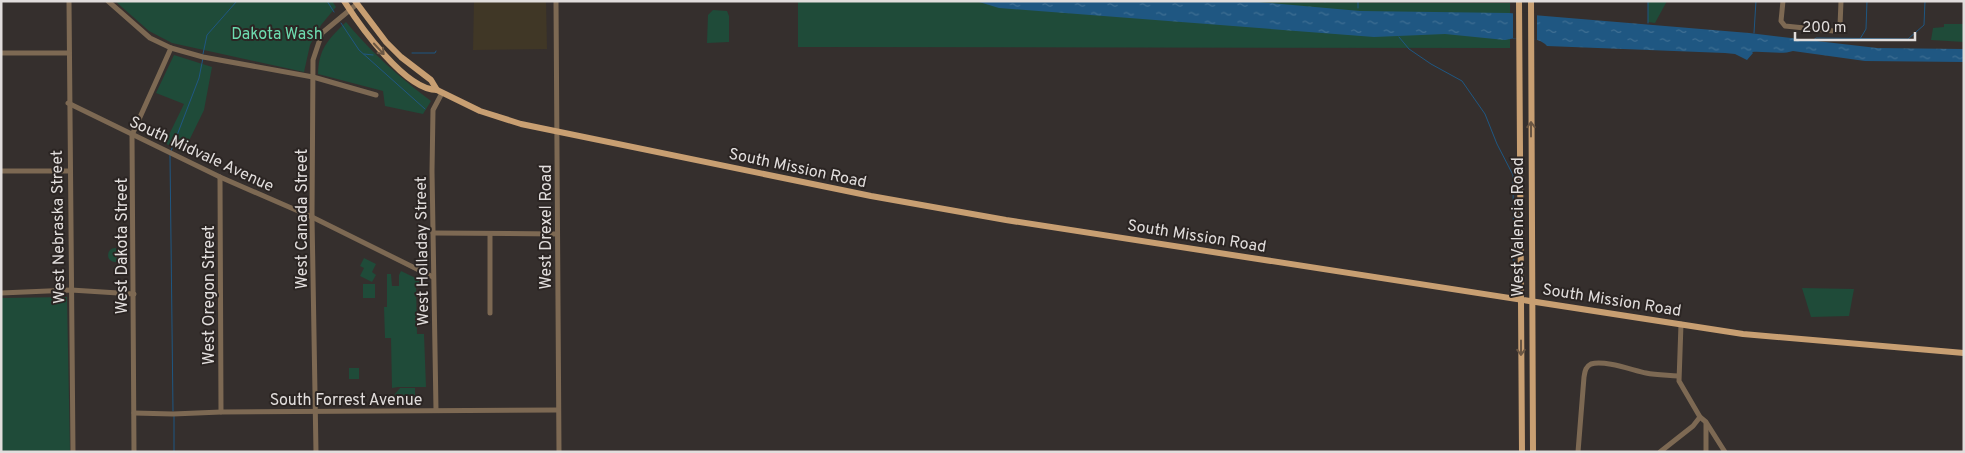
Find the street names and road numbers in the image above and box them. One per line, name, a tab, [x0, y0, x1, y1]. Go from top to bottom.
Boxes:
street label: South Midvale Avenue	[126, 113, 277, 197]
street label: South Mission Road	[727, 145, 868, 193]
street label: West Canada Street	[293, 149, 313, 289]
street label: West Nebraska Street	[48, 150, 70, 304]
street label: West Valencia Road	[1509, 157, 1529, 297]
street label: West Drexel Road	[537, 164, 557, 290]
street label: West Holladay Street	[412, 176, 434, 326]
street label: West Dakota Street	[113, 178, 133, 314]
street label: South Mission Road	[1126, 216, 1268, 258]
street label: West Oregon Street	[200, 225, 220, 365]
street label: South Mission Road	[1541, 280, 1683, 322]
street label: South Forrest Avenue	[270, 391, 422, 411]

